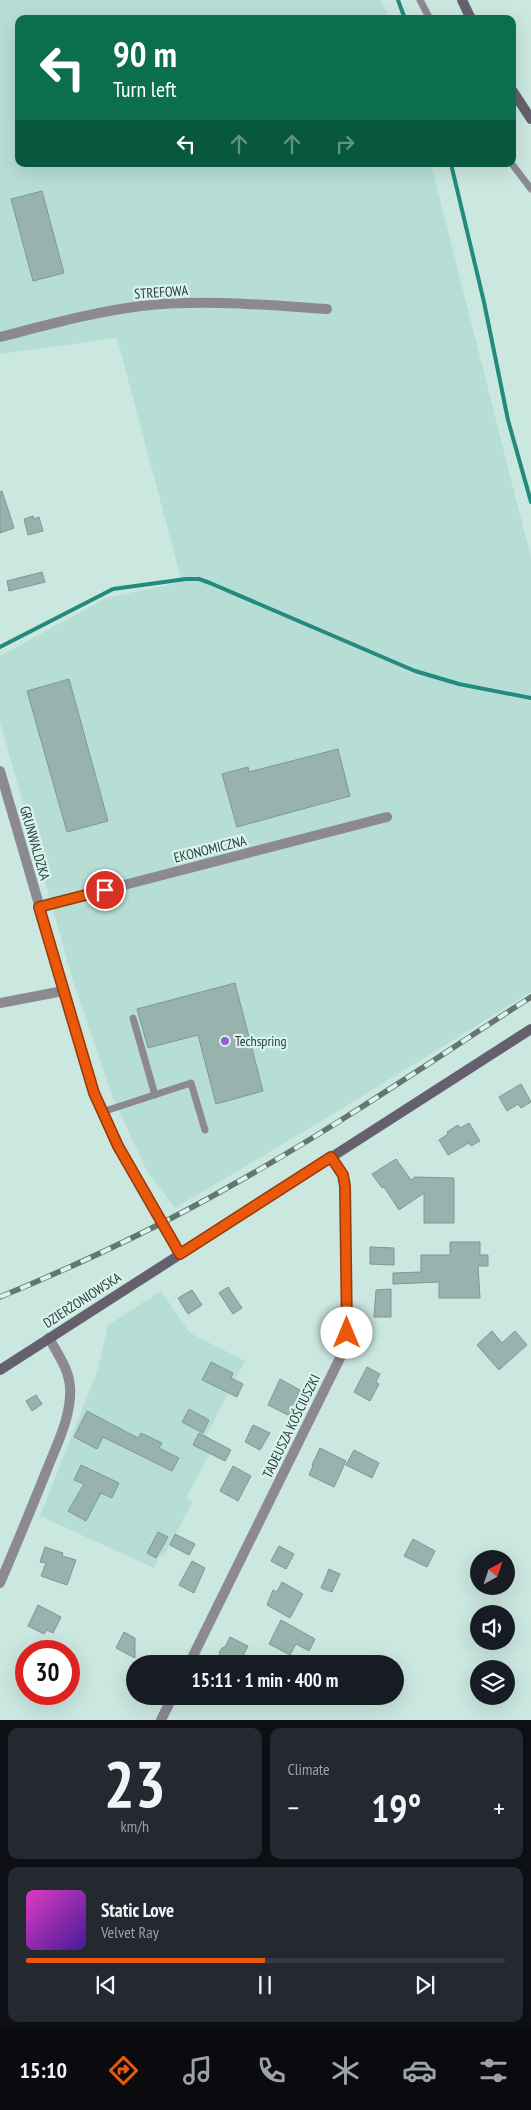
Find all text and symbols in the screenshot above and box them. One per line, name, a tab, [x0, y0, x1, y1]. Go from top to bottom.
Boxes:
text: 90 m	[113, 31, 177, 77]
icon: left	[30, 35, 95, 100]
text: Turn left	[113, 75, 177, 103]
icon: left	[172, 130, 200, 158]
icon: ahead	[225, 130, 253, 158]
icon: ahead	[278, 130, 306, 158]
icon: right	[331, 130, 359, 158]
street label: STREFOWA	[133, 281, 189, 303]
street label: GRUNWALDZKA	[16, 804, 54, 883]
street label: EKONOMICZNA	[172, 831, 248, 867]
pin	[84, 869, 126, 911]
icon: arrive	[91, 876, 119, 904]
place label: Techspring	[235, 1032, 287, 1050]
marker: Techspring	[219, 1035, 231, 1047]
street label: DZIERŻONIOWSKA	[40, 1268, 125, 1332]
position arrow	[320, 1306, 372, 1358]
street label: TADEUSZA KOŚCIUSZKI	[258, 1371, 324, 1481]
north arrow	[470, 1550, 515, 1595]
map controls	[470, 1550, 515, 1705]
button: sound	[470, 1605, 515, 1650]
speed limit sign: 30	[15, 1640, 80, 1705]
button: layers	[470, 1660, 515, 1705]
text: 15:11 · 1 min · 400 m	[192, 1668, 338, 1692]
text: 23	[104, 1741, 166, 1825]
text: Climate	[288, 1759, 330, 1779]
text: 19°	[371, 1783, 421, 1832]
text: −	[288, 1789, 299, 1826]
text: +	[493, 1789, 505, 1826]
text: km/h	[121, 1816, 149, 1836]
text: Static Love	[101, 1898, 174, 1922]
text: Velvet Ray	[101, 1922, 159, 1942]
icon: previous	[92, 1971, 120, 1999]
icon: pause	[251, 1971, 279, 1999]
icon: next	[411, 1971, 439, 1999]
icon: directions	[106, 2053, 141, 2088]
icon: music	[180, 2053, 215, 2088]
icon: phone	[254, 2053, 289, 2088]
icon: climate	[328, 2053, 363, 2088]
icon: car	[402, 2053, 437, 2088]
icon: filters	[476, 2053, 511, 2088]
text: 15:10	[20, 2056, 67, 2084]

